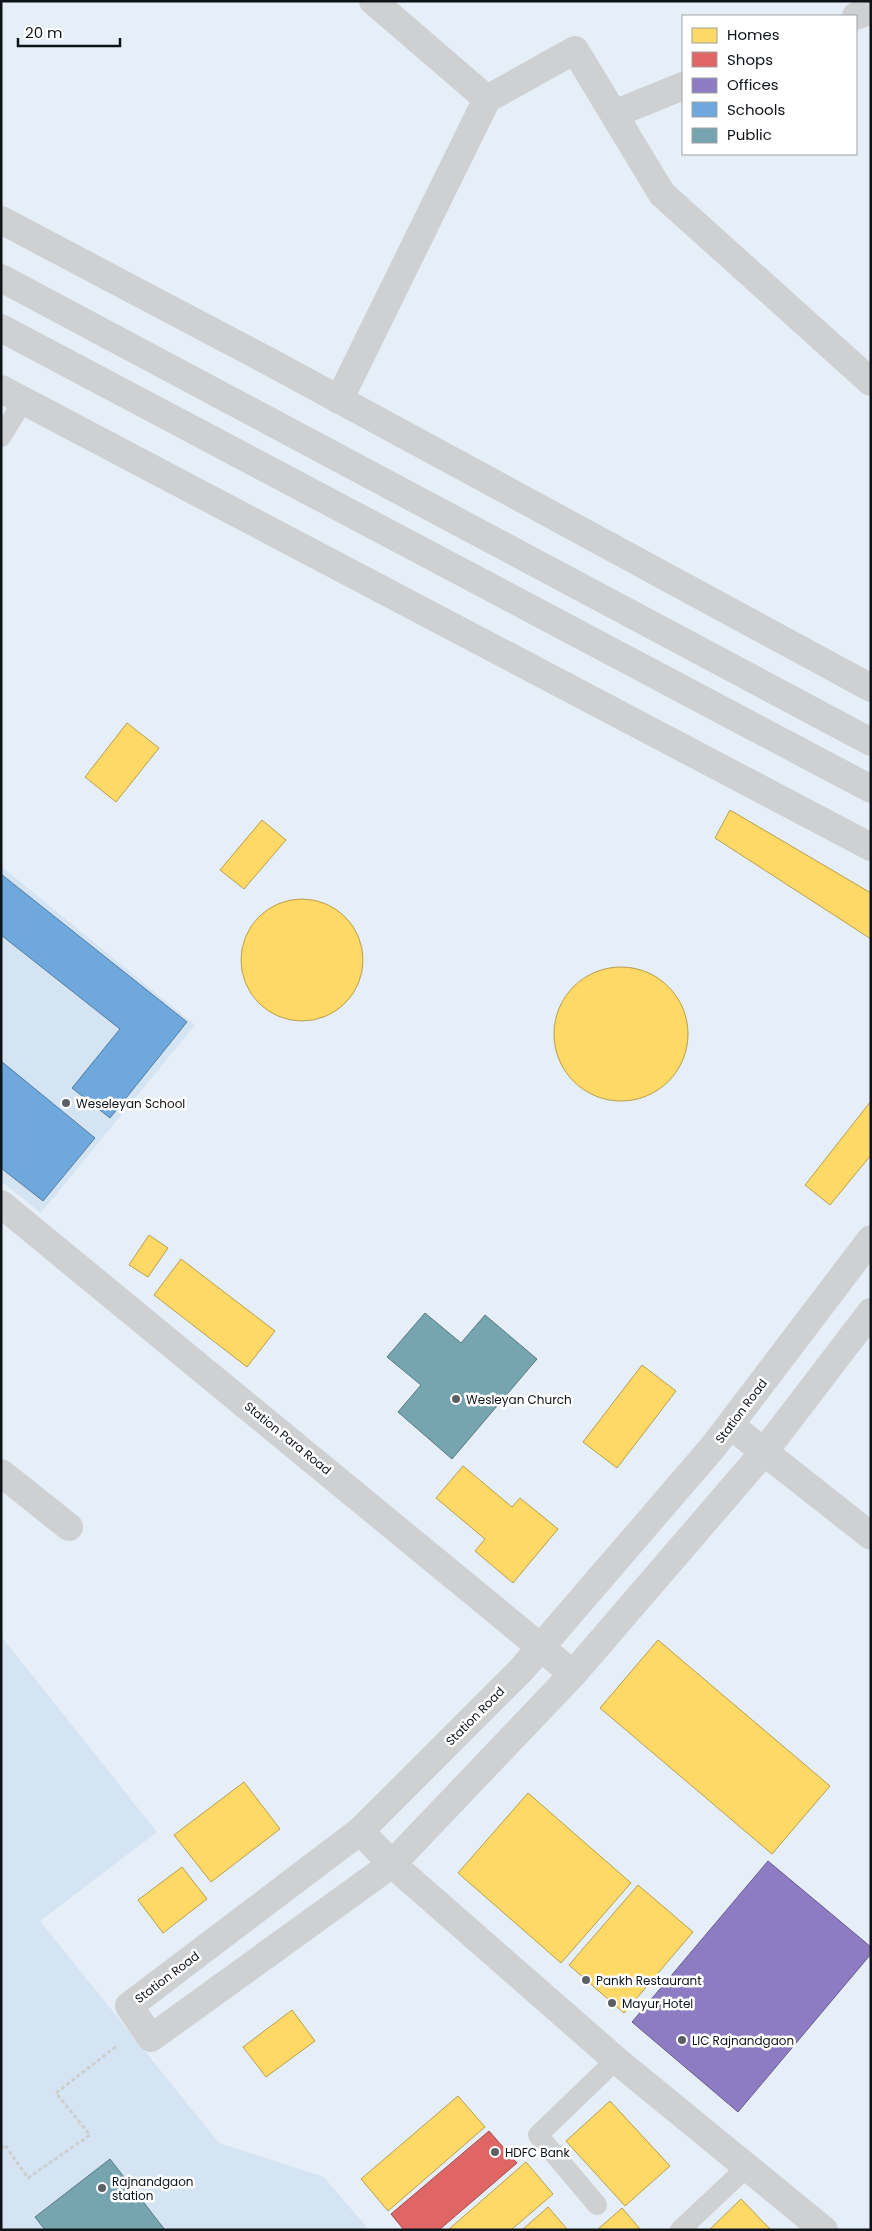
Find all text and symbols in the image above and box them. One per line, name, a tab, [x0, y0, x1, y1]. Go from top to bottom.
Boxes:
scale bar	[18, 15, 120, 47]
legend	[682, 15, 857, 155]
text: 20 m	[25, 22, 63, 43]
text: Homes	[727, 24, 780, 45]
text: Shops	[727, 49, 773, 70]
text: Offices	[727, 74, 779, 95]
text: Schools	[727, 99, 785, 120]
text: Public	[727, 124, 772, 145]
place label: Weseleyan School	[76, 1095, 185, 1112]
marker: Weseleyan School	[60, 1097, 72, 1109]
street label: Station Road	[711, 1375, 771, 1447]
place label: Wesleyan Church	[466, 1391, 572, 1408]
marker: Wesleyan Church	[450, 1393, 462, 1405]
street label: Station Para Road	[241, 1398, 335, 1478]
street label: Station Road	[442, 1683, 508, 1749]
street label: Station Road	[131, 1947, 203, 2007]
place label: Pankh Restaurant	[596, 1972, 702, 1989]
marker: Pankh Restaurant	[580, 1974, 592, 1986]
place label: Mayur Hotel	[622, 1995, 693, 2012]
marker: Mayur Hotel	[606, 1997, 618, 2009]
place label: LIC Rajnandgaon	[692, 2032, 794, 2049]
marker: LIC Rajnandgaon	[676, 2034, 688, 2046]
place label: HDFC Bank	[505, 2144, 570, 2161]
marker: HDFC Bank	[489, 2146, 501, 2158]
place label: Rajnandgaon station	[112, 2173, 194, 2204]
marker: Rajnandgaon station	[96, 2182, 108, 2194]

